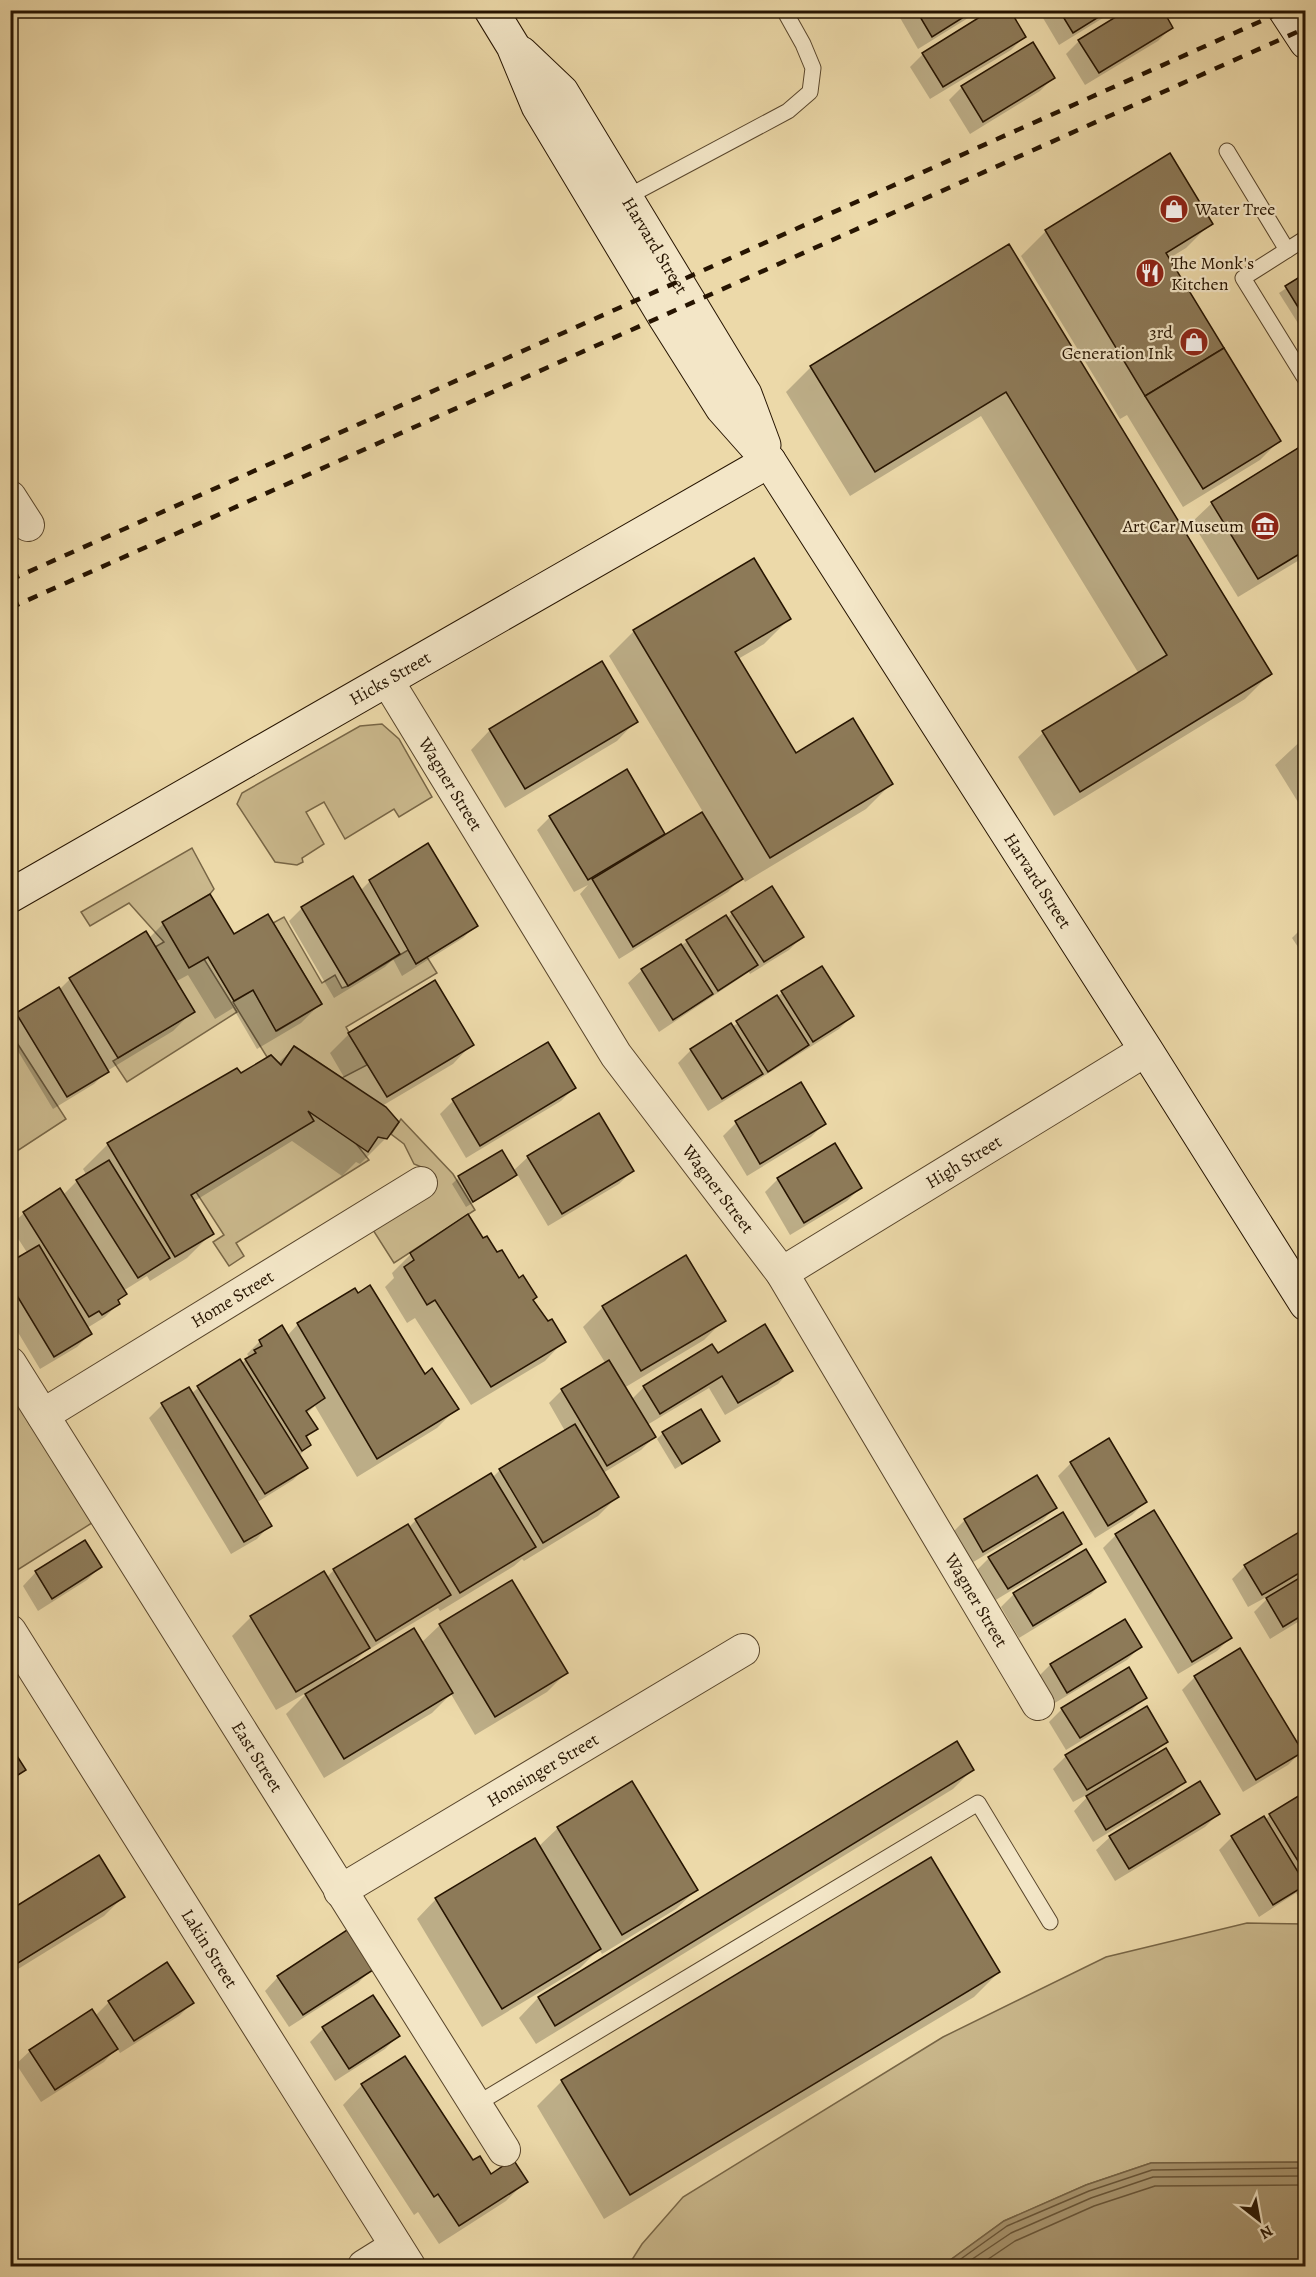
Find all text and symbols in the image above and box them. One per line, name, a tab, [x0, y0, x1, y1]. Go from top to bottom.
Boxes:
street label: Harvard Street	[616, 193, 694, 298]
shop icon: Water Tree	[1158, 193, 1190, 225]
place label: Water Tree	[1194, 197, 1275, 221]
place label: The Monk's Kitchen	[1171, 251, 1254, 296]
restaurant icon: The Monk's Kitchen	[1134, 257, 1166, 289]
place label: 3rd Generation Ink	[1062, 320, 1173, 365]
shop icon: 3rd Generation Ink	[1178, 326, 1210, 358]
museum icon: Art Car Museum	[1249, 510, 1281, 542]
place label: Art Car Museum	[1122, 514, 1244, 538]
street label: Hicks Street	[345, 645, 435, 711]
street label: Wagner Street	[412, 732, 488, 835]
street label: Harvard Street	[998, 828, 1077, 933]
street label: High Street	[921, 1129, 1006, 1194]
street label: Wagner Street	[676, 1139, 760, 1238]
street label: Home Street	[186, 1264, 278, 1333]
street label: Wagner Street	[939, 1548, 1014, 1652]
street label: East Street	[226, 1717, 289, 1797]
street label: Honsinger Street	[482, 1727, 603, 1813]
street label: Lakin Street	[176, 1904, 243, 1993]
north arrow	[1229, 2190, 1289, 2250]
text: N	[1255, 2220, 1277, 2245]

